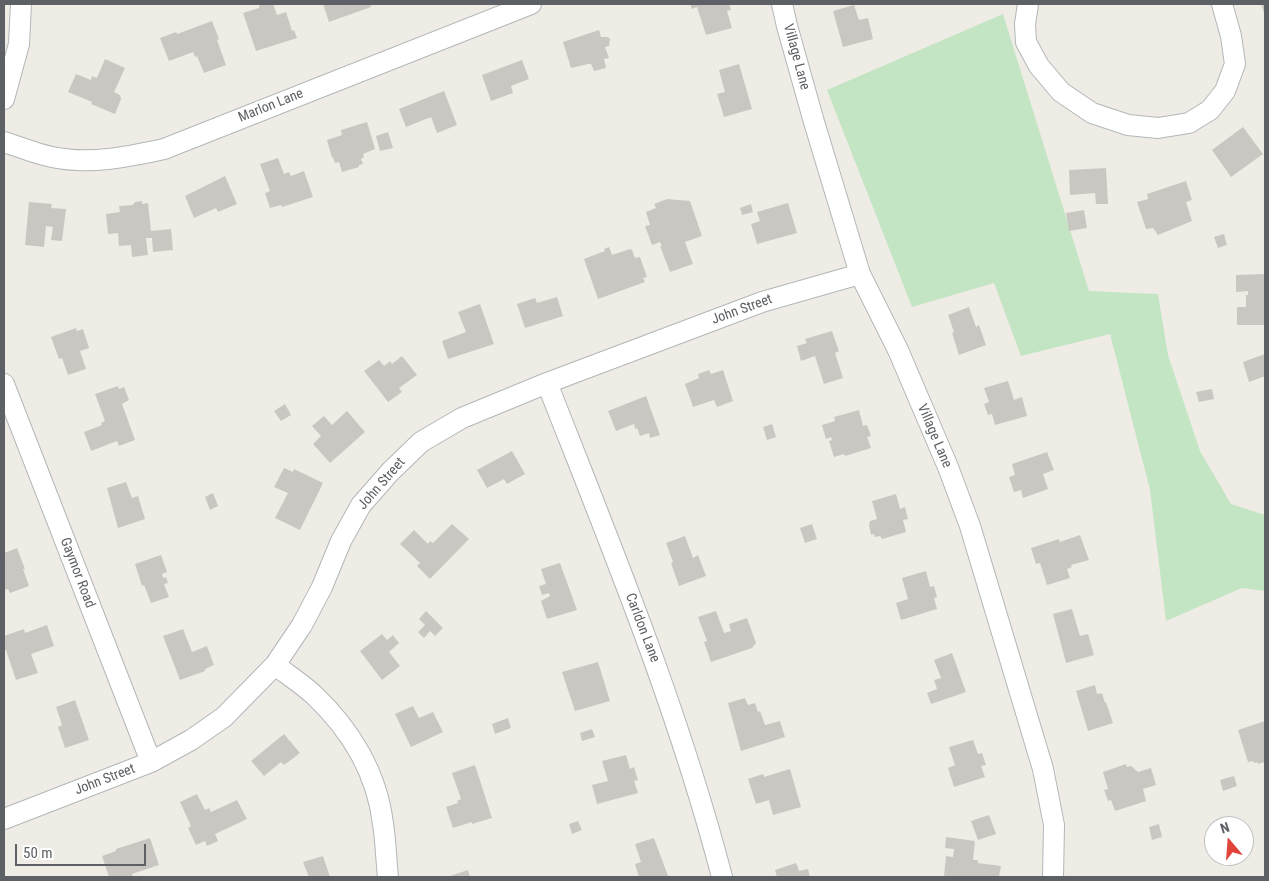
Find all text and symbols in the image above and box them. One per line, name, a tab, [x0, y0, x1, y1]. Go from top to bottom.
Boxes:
street label: Village Lane	[779, 22, 813, 92]
street label: Marlon Lane	[236, 85, 306, 127]
street label: John Street	[709, 291, 775, 329]
street label: Village Lane	[913, 402, 955, 470]
street label: John Street	[355, 455, 409, 513]
street label: Gaymor Road	[56, 536, 98, 610]
street label: Carldon Lane	[621, 591, 663, 665]
street label: John Street	[72, 761, 138, 799]
north arrow	[1204, 816, 1254, 866]
text: N	[1218, 819, 1231, 837]
scale bar	[18, 834, 149, 866]
text: 50 m	[23, 844, 53, 862]

